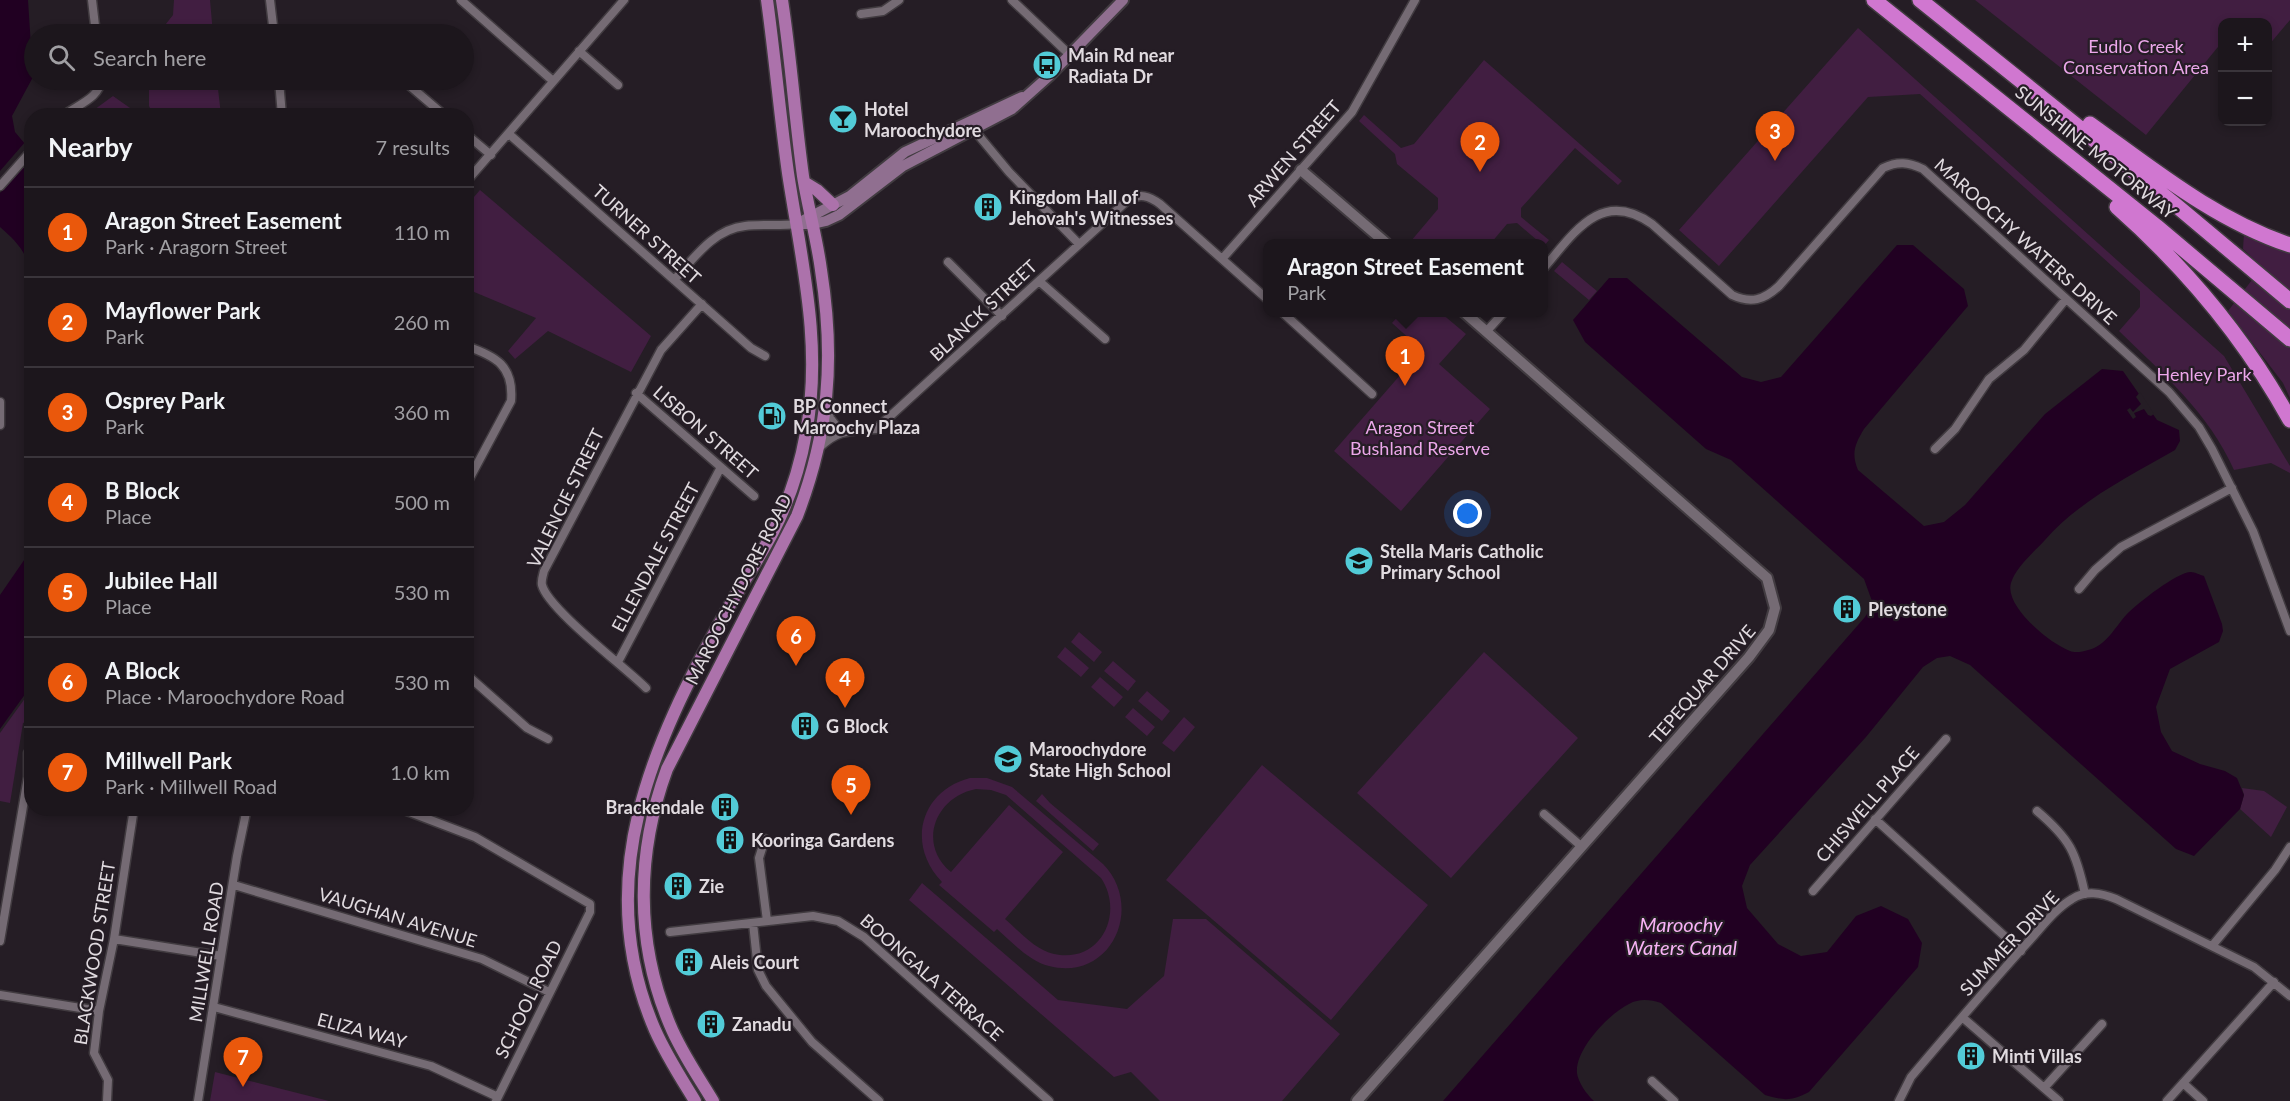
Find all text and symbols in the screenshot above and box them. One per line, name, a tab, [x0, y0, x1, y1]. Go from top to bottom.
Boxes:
map controls	[2218, 18, 2272, 126]
button: +	[2218, 18, 2272, 72]
search box	[24, 24, 474, 90]
park label: Eudlo Creek Conservation Area	[2063, 35, 2209, 78]
icon: search	[45, 41, 78, 74]
text: Search here	[93, 44, 206, 71]
place label: Main Rd near Radiata Dr	[1068, 44, 1175, 87]
bus stop icon: Main Rd near Radiata Dr	[1031, 49, 1063, 81]
button: −	[2218, 72, 2272, 126]
street label: SUNSHINE MOTORWAY	[2011, 80, 2181, 224]
street label: ARWEN STREET	[1241, 95, 1345, 211]
place label: Hotel Maroochydore	[864, 98, 982, 141]
bar icon: Hotel Maroochydore	[827, 103, 859, 135]
pin: 3	[1756, 112, 1794, 161]
pin: 2	[1460, 122, 1500, 172]
text: Nearby	[48, 131, 133, 163]
text: 7 results	[375, 135, 450, 159]
street label: MAROOCHY WATERS DRIVE	[1930, 153, 2122, 329]
street label: TURNER STREET	[588, 180, 706, 289]
place label: Kingdom Hall of Jehovah's Witnesses	[1009, 186, 1174, 229]
building icon: Kingdom Hall of Jehovah's Witnesses	[972, 191, 1004, 223]
text: Aragon Street Easement	[105, 207, 342, 234]
text: 1	[62, 220, 73, 244]
text: 110 m	[394, 220, 450, 244]
text: Park · Aragorn Street	[105, 234, 287, 258]
popup	[1263, 239, 1548, 317]
text: Aragon Street Easement	[1287, 253, 1524, 280]
street label: BLANCK STREET	[925, 254, 1041, 365]
text: Park	[1287, 280, 1326, 304]
text: Mayflower Park	[105, 297, 261, 324]
text: 2	[62, 310, 73, 334]
text: 260 m	[394, 310, 450, 334]
text: Park	[105, 324, 144, 348]
pin: 1	[1386, 336, 1424, 386]
park label: Henley Park	[2156, 363, 2252, 385]
street label: LISBON STREET	[649, 381, 763, 484]
text: Osprey Park	[105, 387, 225, 414]
place label: BP Connect Maroochy Plaza	[793, 395, 920, 438]
text: 3	[62, 400, 73, 424]
text: 360 m	[394, 400, 450, 424]
fuel station icon: BP Connect Maroochy Plaza	[756, 400, 788, 432]
text: Park	[105, 414, 144, 438]
park label: Aragon Street Bushland Reserve	[1350, 416, 1490, 459]
street label: VALENCIE STREET	[522, 425, 608, 571]
text: B Block	[105, 477, 180, 504]
street label: ELLENDALE STREET	[606, 478, 704, 635]
text: 4	[62, 490, 73, 514]
text: 500 m	[394, 490, 450, 514]
street label: MAROOCHYDORE ROAD	[680, 490, 796, 688]
your location	[1453, 499, 1482, 528]
text: Place	[105, 504, 152, 528]
place label: Stella Maris Catholic Primary School	[1380, 540, 1544, 583]
school or university icon: Stella Maris Catholic Primary School	[1343, 545, 1375, 577]
text: Jubilee Hall	[105, 567, 218, 594]
text: 5	[62, 580, 73, 604]
text: 530 m	[394, 580, 450, 604]
building icon: Pleystone	[1831, 593, 1863, 625]
text: Place	[105, 594, 152, 618]
place label: Pleystone	[1868, 598, 1947, 620]
pin: 6	[776, 616, 816, 666]
street label: TEPEQUAR DRIVE	[1645, 620, 1759, 748]
text: A Block	[105, 657, 180, 684]
pin: 4	[826, 658, 864, 708]
text: 6	[62, 670, 73, 694]
text: 530 m	[394, 670, 450, 694]
text: Place · Maroochydore Road	[105, 684, 345, 708]
building icon: G Block	[789, 710, 821, 742]
place label: G Block	[826, 715, 889, 737]
place label: Maroochydore State High School	[1029, 738, 1171, 781]
street label: CHISWELL PLACE	[1811, 742, 1923, 866]
school or university icon: Maroochydore State High School	[992, 743, 1024, 775]
text: Millwell Park	[105, 747, 232, 774]
text: 7	[62, 760, 73, 784]
text: 1.0 km	[390, 760, 450, 784]
pin: 5	[832, 766, 870, 815]
text: Park · Millwell Road	[105, 774, 277, 798]
building icon: Brackendale	[709, 791, 741, 823]
place label: Brackendale	[606, 796, 704, 818]
building icon: Kooringa Gardens	[714, 824, 746, 856]
place label: Kooringa Gardens	[751, 829, 894, 851]
street label: BLACKWOOD STREET	[69, 859, 119, 1046]
building icon: Zie	[662, 870, 694, 902]
place label: Zie	[699, 875, 724, 897]
street label: MILLWELL ROAD	[184, 880, 228, 1024]
street label: VAUGHAN AVENUE	[316, 882, 480, 952]
street label: SUMMER DRIVE	[1955, 886, 2063, 1000]
street label: BOONGALA TERRACE	[856, 909, 1008, 1045]
water label: Maroochy Waters Canal	[1625, 912, 1738, 959]
street label: SCHOOL ROAD	[490, 936, 566, 1062]
building icon: Aleis Court	[673, 946, 705, 978]
place label: Aleis Court	[709, 951, 799, 973]
street label: ELIZA WAY	[315, 1008, 410, 1053]
building icon: Zanadu	[695, 1008, 727, 1040]
place label: Zanadu	[732, 1013, 792, 1035]
pin: 7	[224, 1038, 262, 1087]
building icon: Minti Villas	[1955, 1040, 1987, 1072]
place label: Minti Villas	[1992, 1045, 2082, 1067]

